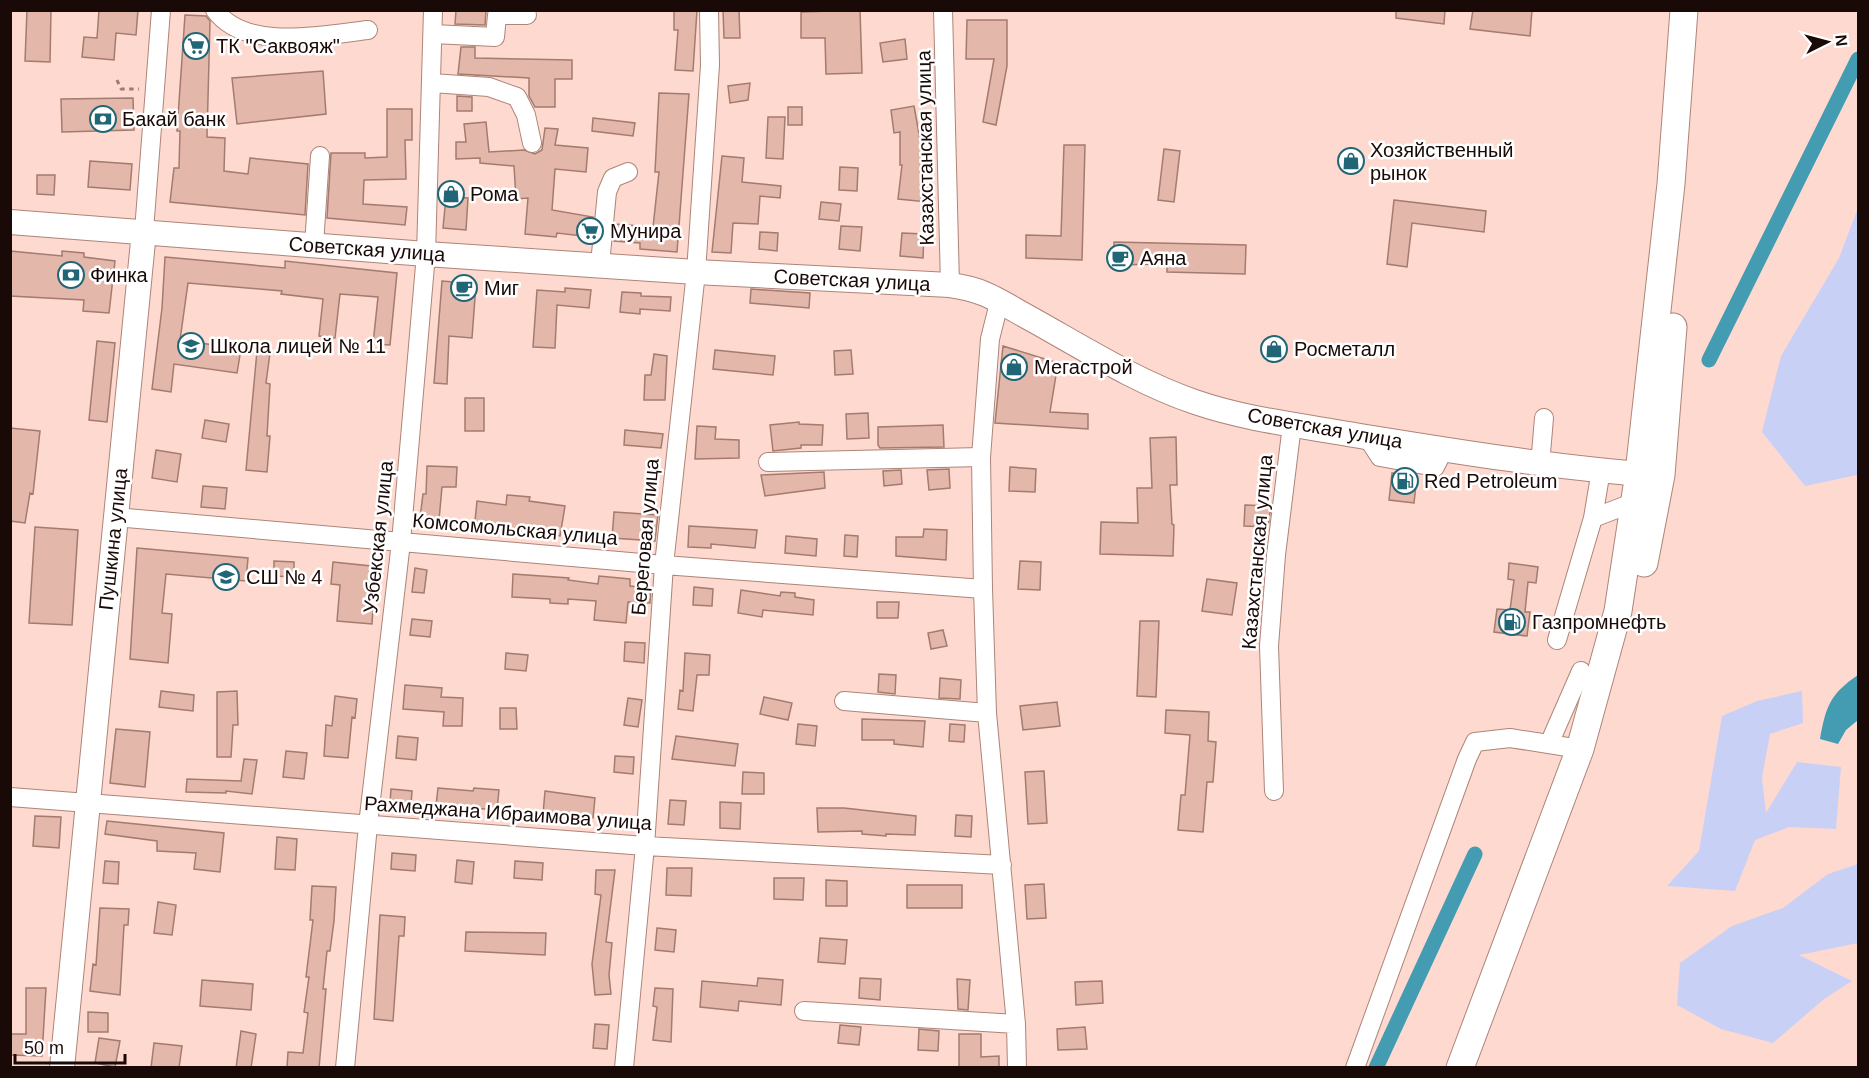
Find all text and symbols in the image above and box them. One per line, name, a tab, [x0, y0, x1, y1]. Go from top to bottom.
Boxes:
north arrow	[1797, 12, 1857, 72]
supermarket icon: ТК "Саквояж"	[181, 31, 211, 61]
text: N	[1832, 34, 1850, 47]
place label: ТК "Саквояж"	[216, 35, 340, 57]
street label: Казахстанская улица	[912, 49, 938, 246]
bank icon: Бакай банк	[88, 104, 118, 134]
place label: Бакай банк	[122, 108, 225, 130]
place label: Хозяйственный рынок	[1370, 139, 1514, 184]
shop icon: Хозяйственный рынок	[1336, 146, 1366, 176]
shop icon: Рома	[436, 179, 466, 209]
place label: Рома	[470, 183, 519, 205]
supermarket icon: Мунира	[575, 216, 605, 246]
place label: Мунира	[610, 220, 682, 242]
street label: Советская улица	[288, 233, 447, 266]
cafe icon: Аяна	[1105, 243, 1135, 273]
place label: Аяна	[1140, 247, 1187, 269]
bank icon: Финка	[56, 260, 86, 290]
place label: Финка	[90, 264, 149, 286]
street label: Советская улица	[773, 265, 932, 295]
cafe icon: Миг	[449, 273, 479, 303]
place label: Миг	[484, 277, 519, 299]
school or university icon: Школа лицей № 11	[176, 331, 206, 361]
shop icon: Росметалл	[1259, 334, 1289, 364]
place label: Школа лицей № 11	[210, 335, 386, 357]
place label: Росметалл	[1294, 338, 1395, 360]
shop icon: Мегастрой	[999, 352, 1029, 382]
place label: Мегастрой	[1034, 356, 1133, 378]
street label: Советская улица	[1246, 404, 1405, 453]
street label: Казахстанская улица	[1238, 453, 1277, 650]
street label: Береговая улица	[627, 457, 663, 616]
street label: Узбекская улица	[359, 459, 397, 615]
street label: Пушкина улица	[95, 466, 132, 611]
fuel station icon: Red Petroleum	[1390, 466, 1420, 496]
place label: Red Petroleum	[1424, 470, 1557, 492]
street label: Комсомольская улица	[411, 509, 619, 549]
school or university icon: СШ № 4	[211, 562, 241, 592]
place label: СШ № 4	[246, 566, 322, 588]
fuel station icon: Газпромнефть	[1497, 607, 1527, 637]
place label: Газпромнефть	[1532, 611, 1666, 633]
street label: Рахмеджана Ибраимова улица	[363, 792, 653, 834]
scale bar	[15, 1027, 124, 1065]
text: 50 m	[24, 1038, 64, 1058]

